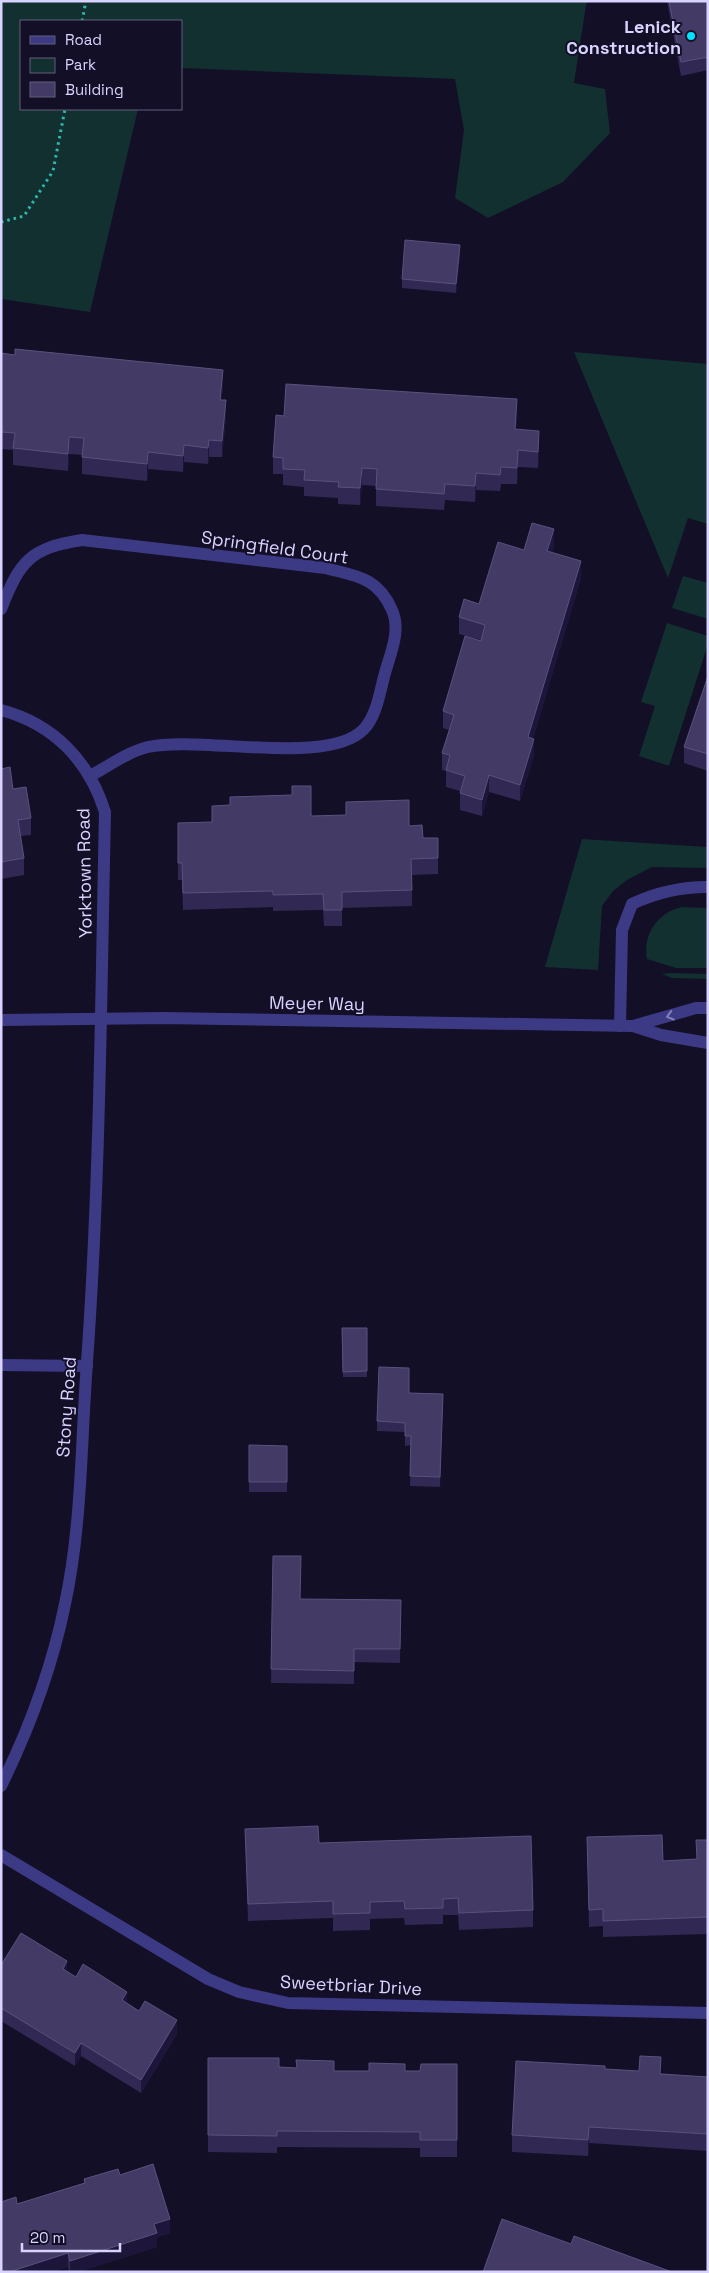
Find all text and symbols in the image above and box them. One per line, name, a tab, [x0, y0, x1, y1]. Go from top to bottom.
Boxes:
place label: Lenick Construction	[566, 15, 681, 59]
legend	[20, 20, 182, 110]
text: Road	[65, 30, 102, 49]
marker: Lenick Construction	[685, 30, 697, 42]
text: Park	[65, 55, 96, 74]
text: Building	[65, 80, 124, 99]
street label: Springfield Court	[200, 525, 350, 569]
street label: Yorktown Road	[71, 808, 97, 938]
street label: Meyer Way	[269, 991, 365, 1015]
one-way arrow	[666, 1010, 675, 1020]
street label: Stony Road	[51, 1356, 81, 1458]
street label: Sweetbriar Drive	[279, 1970, 423, 2000]
scale bar	[22, 2220, 120, 2252]
text: 20 m	[30, 2228, 65, 2247]

